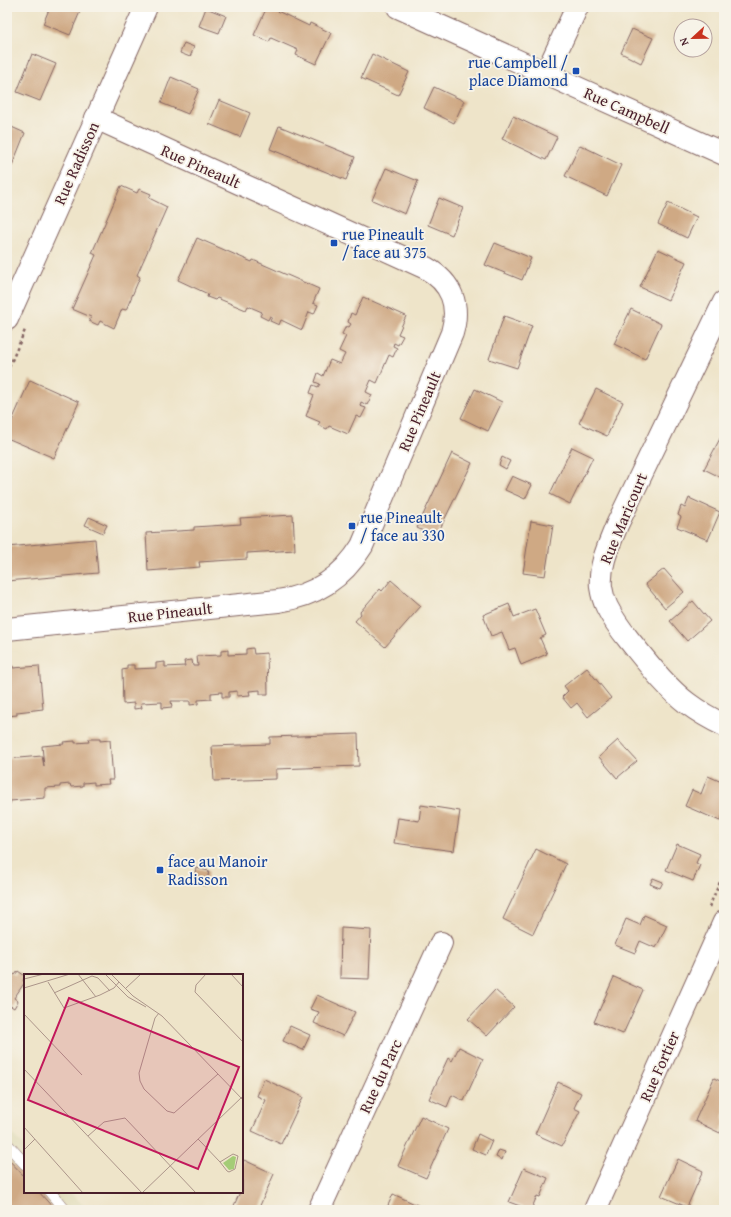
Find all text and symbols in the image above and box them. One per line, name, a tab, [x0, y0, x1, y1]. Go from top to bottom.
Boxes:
north arrow	[673, 18, 713, 58]
text: N	[675, 35, 693, 48]
place label: rue Campbell / place Diamond	[468, 50, 568, 92]
marker: rue Campbell / place Diamond	[571, 66, 581, 76]
street label: Rue Campbell	[580, 80, 674, 140]
street label: Rue Radisson	[47, 118, 105, 208]
street label: Rue Pineault	[157, 138, 245, 194]
place label: rue Pineault / face au 375	[342, 222, 427, 264]
marker: rue Pineault / face au 375	[329, 238, 339, 248]
street label: Rue Pineault	[391, 367, 447, 455]
street label: Rue Maricourt	[593, 468, 653, 567]
place label: rue Pineault / face au 330	[360, 505, 445, 547]
marker: rue Pineault / face au 330	[347, 521, 357, 531]
street label: Rue Pineault	[127, 596, 214, 628]
place label: face au Manoir Radisson	[168, 849, 268, 891]
marker: face au Manoir Radisson	[155, 865, 165, 875]
inset map	[24, 974, 243, 1193]
street label: Rue Fortier	[633, 1026, 685, 1105]
street label: Rue du Parc	[352, 1035, 408, 1117]

